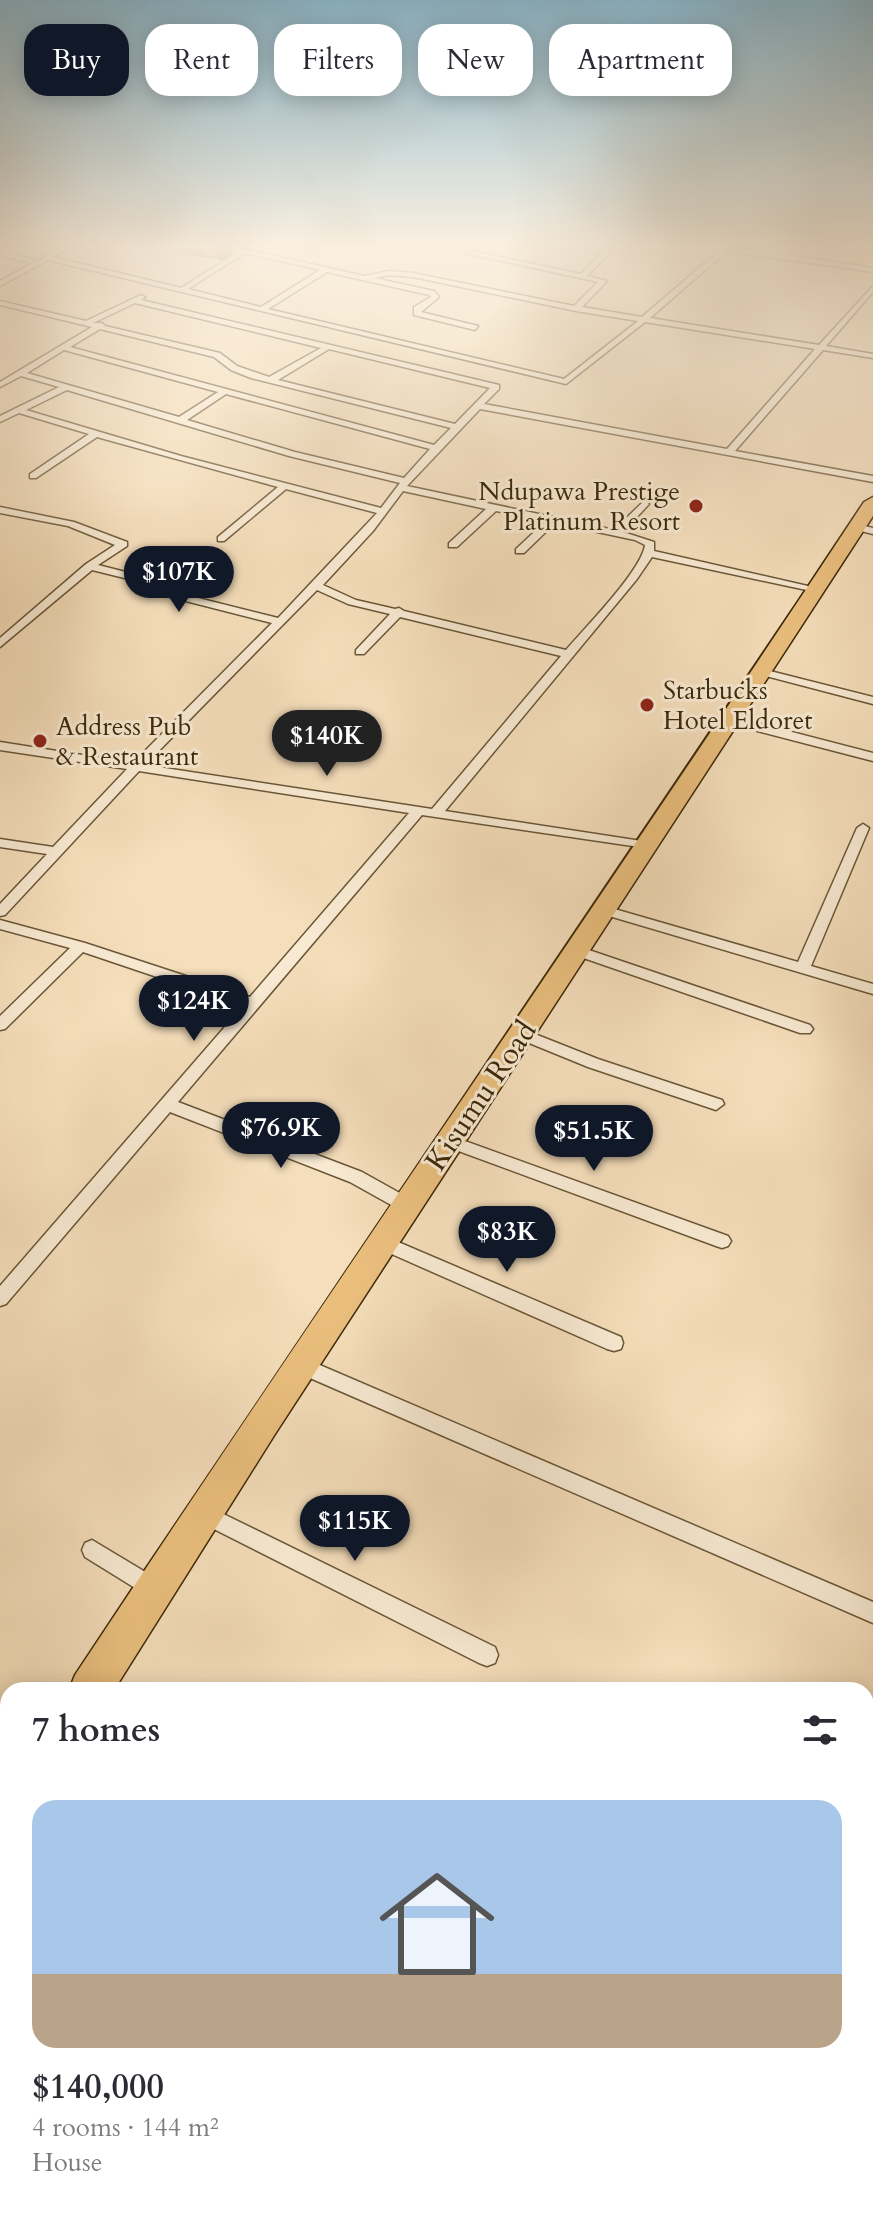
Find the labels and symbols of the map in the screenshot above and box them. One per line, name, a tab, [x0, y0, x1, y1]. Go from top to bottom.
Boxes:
place label: Ndupawa Prestige Platinum Resort	[478, 474, 680, 539]
marker: Ndupawa Prestige Platinum Resort	[687, 497, 705, 515]
pin: $107K	[123, 546, 235, 614]
place label: Starbucks Hotel Eldoret	[663, 673, 812, 738]
marker: Starbucks Hotel Eldoret	[638, 696, 656, 714]
place label: Address Pub & Restaurant	[56, 709, 198, 774]
pin: $140K	[271, 710, 383, 778]
marker: Address Pub & Restaurant	[31, 732, 49, 750]
pin: $124K	[138, 975, 250, 1043]
street label: Kisumu Road	[416, 1013, 546, 1179]
pin: $76.9K	[216, 1102, 346, 1170]
pin: $51.5K	[529, 1105, 659, 1173]
pin: $83K	[460, 1206, 554, 1274]
pin: $115K	[299, 1495, 411, 1563]

